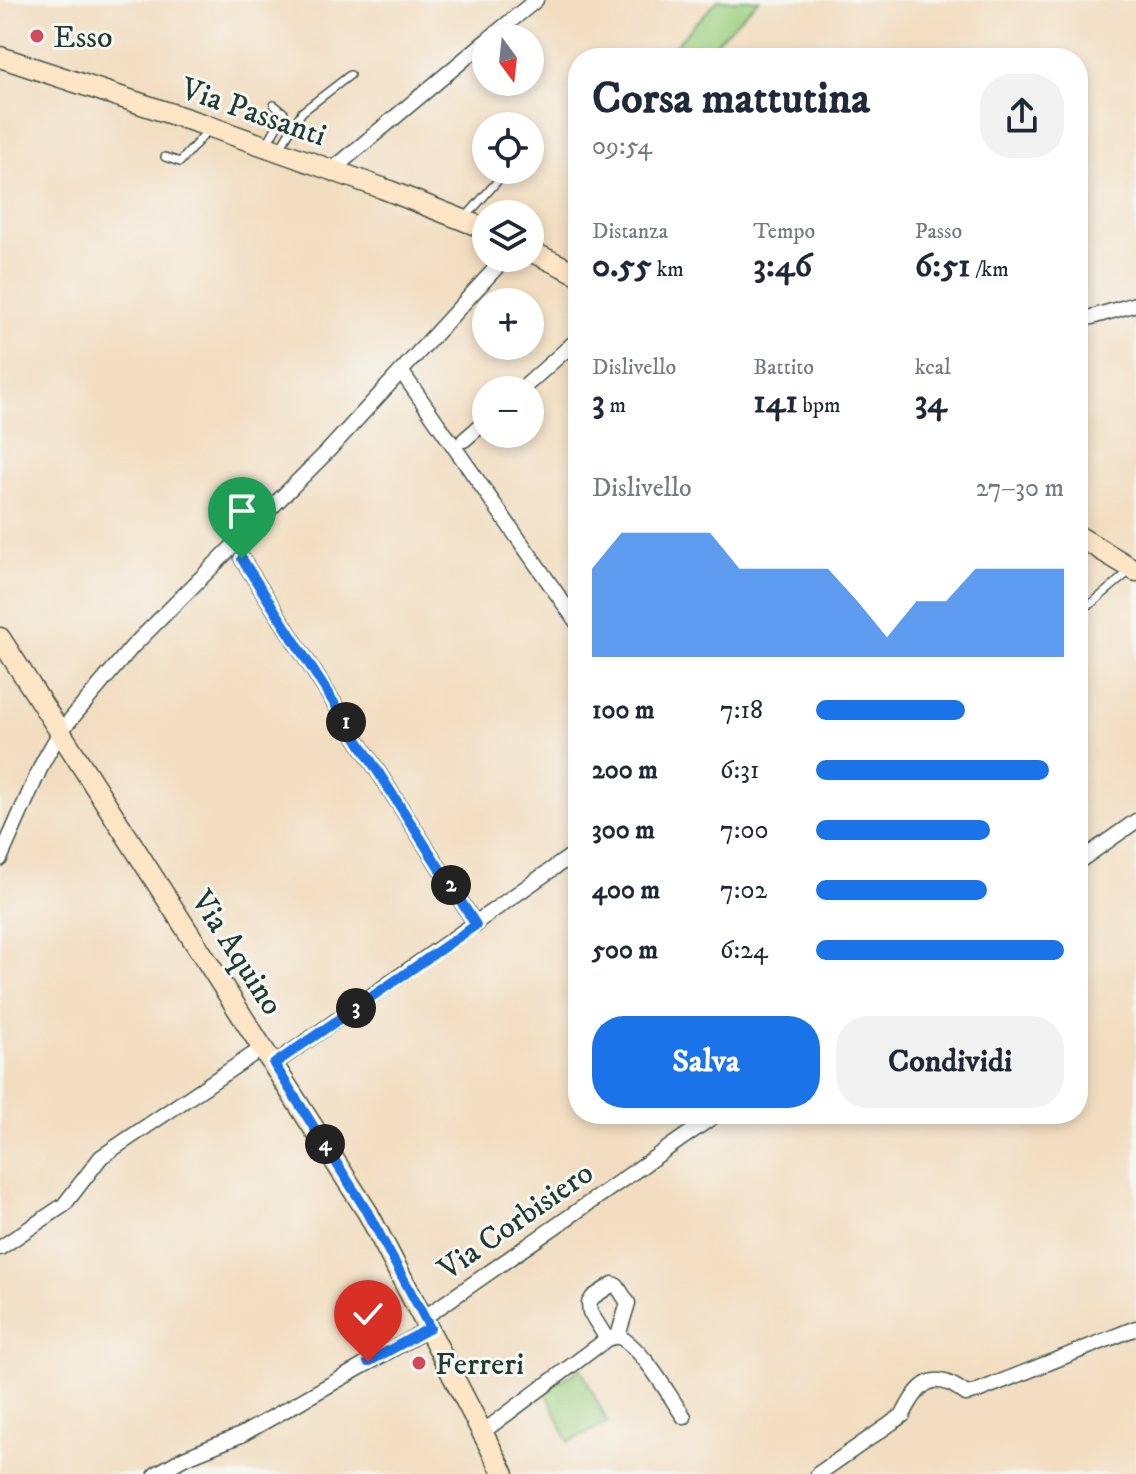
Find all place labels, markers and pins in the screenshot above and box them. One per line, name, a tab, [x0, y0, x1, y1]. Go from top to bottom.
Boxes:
place label: Esso	[53, 18, 113, 58]
marker: Esso	[28, 27, 46, 45]
pin	[208, 477, 276, 559]
pin: 1	[326, 702, 366, 742]
pin: 2	[431, 865, 471, 905]
pin: 3	[336, 988, 376, 1028]
pin: 4	[305, 1124, 345, 1164]
pin	[334, 1280, 402, 1362]
place label: Ferreri	[435, 1345, 524, 1385]
marker: Ferreri	[410, 1354, 428, 1372]

